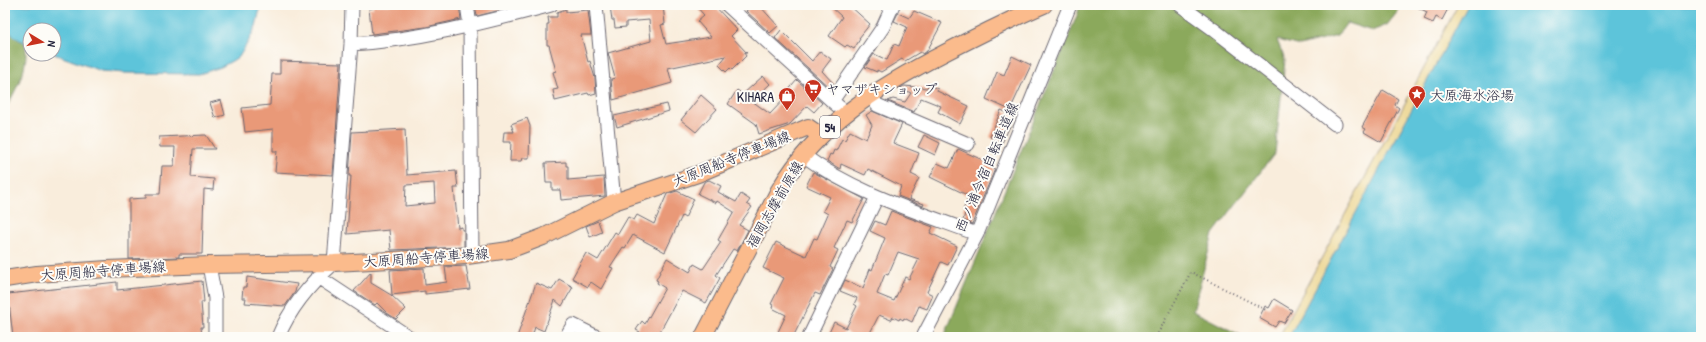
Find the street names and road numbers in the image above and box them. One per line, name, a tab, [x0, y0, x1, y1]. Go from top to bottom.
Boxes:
street label: 西ノ浦今宿自転車道線	[950, 99, 1022, 235]
road number: 54	[820, 116, 840, 138]
street label: 大原周船寺停車場線	[669, 126, 793, 190]
street label: 福岡志摩前原線	[741, 157, 807, 251]
street label: 大原周船寺停車場線	[362, 243, 490, 271]
street label: 大原周船寺停車場線	[39, 256, 167, 284]

